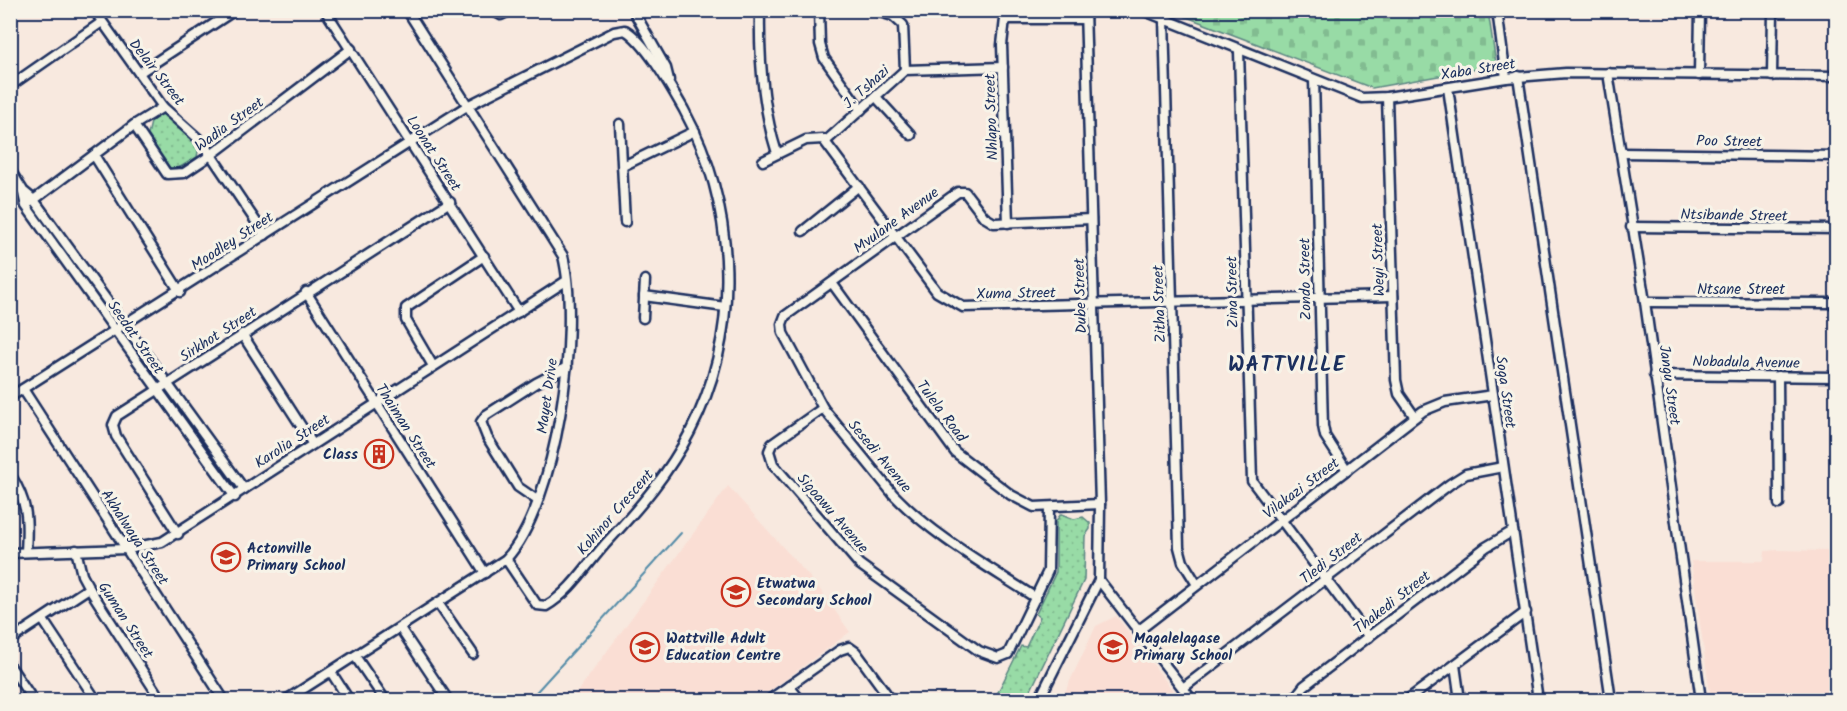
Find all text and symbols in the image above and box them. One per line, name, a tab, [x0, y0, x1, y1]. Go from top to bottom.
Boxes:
street label: Delair Street	[122, 34, 190, 112]
street label: Xaba Street	[1439, 52, 1517, 88]
street label: J. Tshazi	[838, 59, 897, 115]
street label: Nhlapo Street	[978, 73, 1006, 161]
street label: Wadia Street	[190, 91, 270, 158]
street label: Loonat Street	[399, 111, 467, 197]
street label: Poo Street	[1696, 129, 1762, 155]
street label: Mvulane Avenue	[849, 181, 945, 260]
street label: Ntsibande Street	[1680, 203, 1788, 229]
street label: Moodley Street	[186, 206, 279, 278]
street label: Weyi Street	[1366, 223, 1392, 297]
street label: Zondo Street	[1293, 237, 1319, 320]
street label: Zina Street	[1220, 256, 1246, 328]
street label: Dube Street	[1068, 258, 1094, 334]
street label: Zitha Street	[1147, 264, 1173, 343]
street label: Ntsane Street	[1697, 278, 1785, 302]
street label: Xuma Street	[976, 281, 1056, 307]
street label: Seedat Street	[101, 296, 170, 380]
street label: Sirkhot Street	[175, 301, 262, 369]
street label: Jangu Street	[1652, 344, 1687, 427]
district label: WATTVILLE	[1228, 349, 1346, 382]
street label: Nobadula Avenue	[1692, 350, 1800, 376]
street label: Soga Street	[1488, 354, 1522, 430]
street label: Mayet Drive	[531, 357, 565, 435]
street label: Tulela Road	[910, 375, 973, 448]
street label: Thaiman Street	[368, 379, 442, 474]
street label: Karolia Street	[250, 408, 335, 475]
street label: Sesedi Avenue	[841, 415, 917, 499]
building icon: Class	[363, 438, 395, 470]
place label: Class	[323, 443, 358, 467]
street label: Vilakazi Street	[1258, 452, 1345, 526]
street label: Kohinor Crescent	[571, 464, 660, 561]
street label: Sigoawu Avenue	[790, 468, 874, 559]
street label: Akhalwaya Street	[94, 485, 174, 590]
street label: Tledi Street	[1295, 527, 1368, 591]
place label: Actonville Primary School	[247, 537, 345, 578]
school or university icon: Actonville Primary School	[210, 541, 242, 573]
street label: Thakedi Street	[1349, 565, 1436, 641]
place label: Etwatwa Secondary School	[757, 572, 872, 613]
school or university icon: Etwatwa Secondary School	[720, 576, 752, 608]
street label: Guman Street	[91, 577, 159, 664]
place label: Wattville Adult Education Centre	[666, 627, 781, 668]
place label: Magalelagase Primary School	[1134, 627, 1232, 668]
school or university icon: Wattville Adult Education Centre	[629, 631, 661, 663]
school or university icon: Magalelagase Primary School	[1097, 631, 1129, 663]

